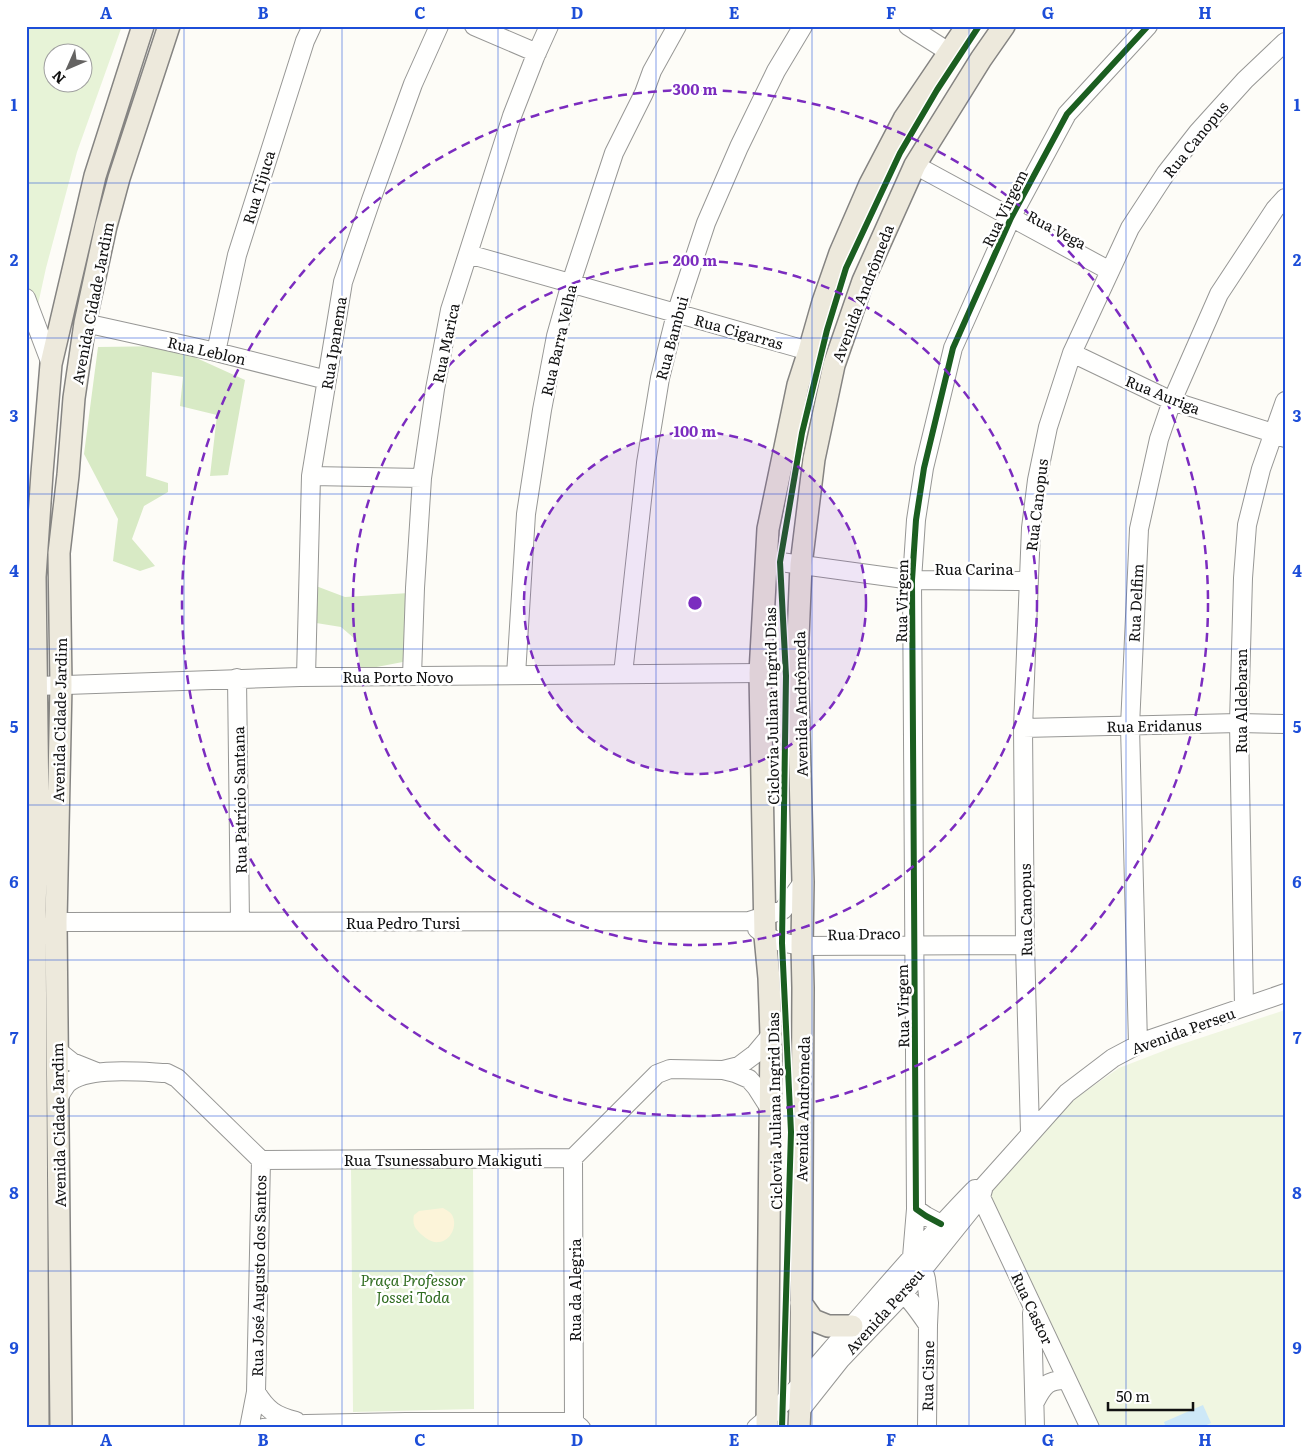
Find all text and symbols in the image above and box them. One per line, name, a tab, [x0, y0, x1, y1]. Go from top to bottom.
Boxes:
text: A	[100, 0, 112, 24]
text: B	[257, 0, 269, 24]
text: C	[414, 0, 426, 24]
text: D	[571, 0, 583, 24]
text: E	[729, 0, 740, 24]
text: F	[886, 0, 896, 24]
text: G	[1042, 0, 1054, 24]
text: H	[1198, 0, 1212, 24]
north arrow	[42, 42, 92, 92]
text: N	[47, 66, 69, 89]
text: 300 m	[673, 77, 717, 100]
text: 1	[11, 92, 18, 116]
text: 1	[1294, 92, 1301, 116]
street label: Rua Canopus	[1157, 95, 1233, 182]
street label: Rua Tijuca	[236, 146, 280, 227]
street label: Rua Virgem	[975, 165, 1033, 251]
street label: Rua Vega	[1023, 204, 1092, 255]
street label: Avenida Cidade Jardim	[65, 219, 119, 386]
street label: Avenida Andrômeda	[825, 220, 899, 365]
text: 2	[10, 247, 19, 271]
text: 2	[1293, 247, 1302, 271]
text: 200 m	[673, 248, 717, 271]
street label: Rua Barra Velha	[534, 281, 582, 398]
street label: Rua Bambui	[649, 293, 693, 383]
street label: Rua Ipanema	[314, 294, 352, 391]
street label: Rua Marica	[425, 300, 465, 385]
street label: Rua Cigarras	[692, 307, 786, 355]
street label: Rua Leblon	[165, 330, 249, 370]
street label: Rua Auriga	[1122, 369, 1205, 420]
text: 3	[10, 403, 19, 427]
text: 3	[1293, 403, 1302, 427]
text: 100 m	[674, 419, 716, 442]
street label: Rua Canopus	[1019, 457, 1053, 553]
street label: Rua Carina	[934, 557, 1014, 580]
text: 4	[9, 558, 19, 582]
street label: Rua Virgem	[889, 558, 913, 643]
text: 4	[1292, 558, 1302, 582]
street label: Rua Delfim	[1121, 563, 1149, 643]
centre of rings	[686, 594, 704, 612]
street label: Ciclovia Juliana Ingrid Dias	[758, 607, 784, 805]
street label: Avenida Andrômeda	[787, 630, 813, 777]
street label: Avenida Cidade Jardim	[46, 637, 72, 803]
street label: Rua Aldebaran	[1229, 648, 1252, 754]
street label: Rua Porto Novo	[343, 665, 454, 688]
street label: Rua Eridanus	[1106, 713, 1202, 737]
text: 5	[10, 714, 19, 738]
text: 5	[1293, 714, 1302, 738]
street label: Rua Patrício Santana	[226, 725, 252, 874]
street label: Rua Canopus	[1013, 863, 1037, 957]
text: 6	[9, 869, 19, 893]
text: 6	[1292, 869, 1302, 893]
street label: Rua Pedro Tursi	[346, 911, 460, 934]
street label: Rua Draco	[827, 921, 901, 945]
street label: Rua Virgem	[890, 963, 914, 1048]
street label: Avenida Perseu	[1128, 1000, 1238, 1059]
street label: Ciclovia Juliana Ingrid Dias	[761, 1012, 787, 1210]
text: 7	[10, 1025, 19, 1049]
text: 7	[1293, 1025, 1302, 1049]
street label: Avenida Andrômeda	[789, 1035, 815, 1182]
street label: Avenida Cidade Jardim	[45, 1042, 71, 1208]
street label: Rua Tsunessaburo Makiguti	[344, 1148, 542, 1171]
street label: Rua José Augusto dos Santos	[245, 1175, 271, 1377]
text: 8	[9, 1180, 19, 1204]
text: 8	[1292, 1180, 1302, 1204]
street label: Rua da Alegria	[563, 1237, 586, 1342]
street label: Avenida Perseu	[839, 1263, 929, 1359]
park label: Praça Professor Jossei Toda	[360, 1268, 466, 1308]
street label: Rua Castor	[1006, 1268, 1060, 1348]
text: 9	[9, 1335, 19, 1359]
text: 9	[1292, 1335, 1302, 1359]
street label: Rua Cisne	[915, 1340, 939, 1412]
scale bar	[1108, 1379, 1194, 1411]
text: 50 m	[1116, 1384, 1150, 1407]
text: A	[100, 1427, 112, 1451]
text: B	[257, 1427, 269, 1451]
text: C	[414, 1427, 426, 1451]
text: D	[571, 1427, 583, 1451]
text: E	[729, 1427, 740, 1451]
text: F	[886, 1427, 896, 1451]
text: G	[1042, 1427, 1054, 1451]
text: H	[1198, 1427, 1212, 1451]

